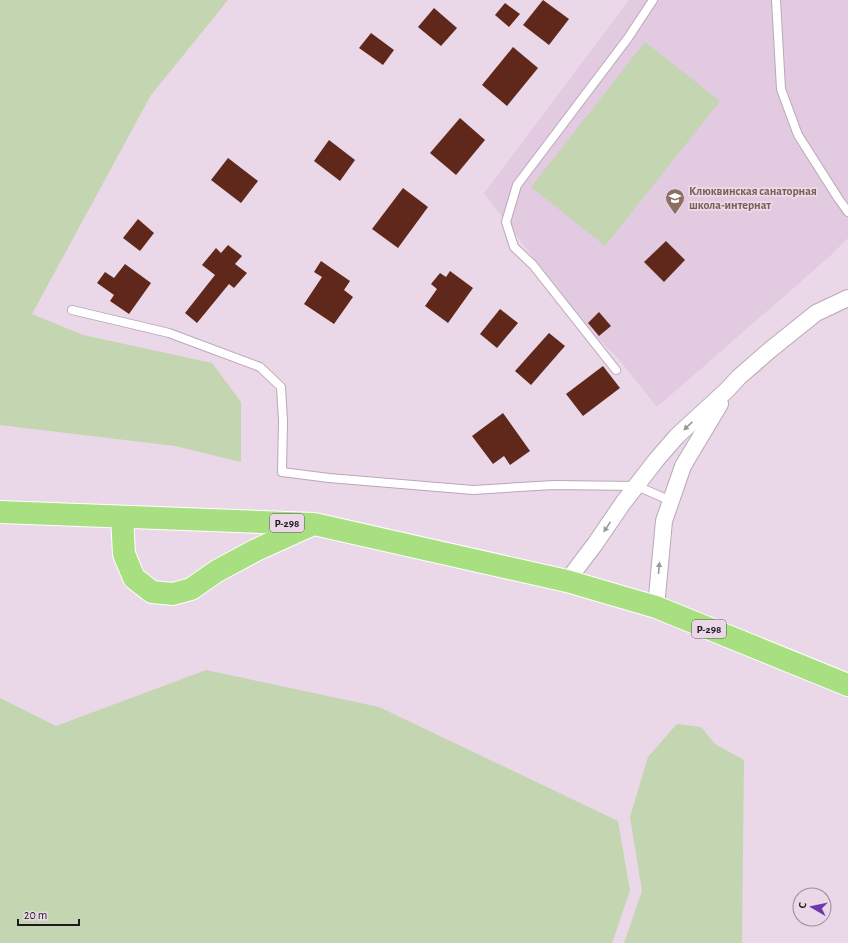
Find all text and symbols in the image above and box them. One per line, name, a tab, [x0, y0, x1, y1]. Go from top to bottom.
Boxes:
place label: Клюквинская санаторная школа-интернат	[689, 185, 817, 211]
school or university icon: Клюквинская санаторная школа-интернат	[664, 187, 686, 215]
one-way arrow	[683, 421, 693, 431]
road number: Р-298	[270, 514, 304, 532]
one-way arrow	[603, 522, 611, 532]
one-way arrow	[656, 562, 663, 574]
road number: Р-298	[692, 620, 726, 638]
north arrow	[792, 887, 832, 927]
scale bar	[18, 901, 79, 927]
text: С	[797, 902, 809, 909]
text: 20 m	[24, 909, 47, 921]

